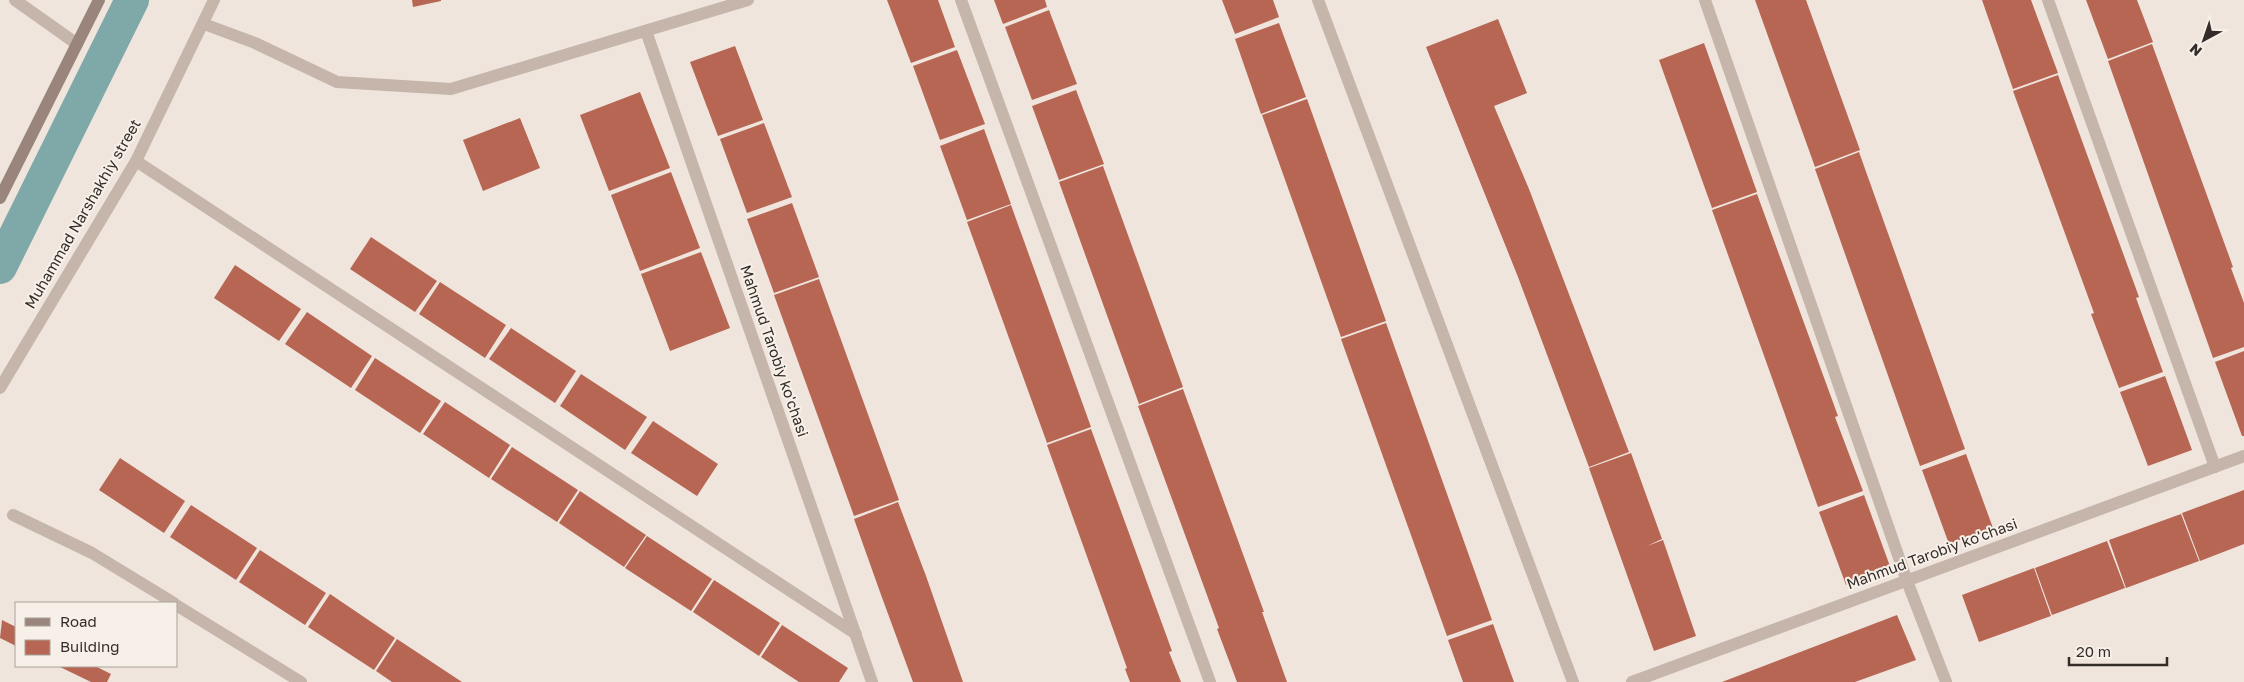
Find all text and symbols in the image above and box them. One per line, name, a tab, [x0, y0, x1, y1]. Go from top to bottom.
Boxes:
north arrow	[2179, 15, 2229, 65]
text: N	[2186, 40, 2205, 60]
street label: Muhammad Narshakhiy street	[20, 115, 144, 312]
street label: Mahmud Tarobiy ko'chasi	[737, 262, 813, 439]
street label: Mahmud Tarobiy ko'chasi	[1844, 514, 2020, 592]
legend	[15, 602, 178, 667]
text: Road	[60, 612, 97, 630]
scale bar	[2069, 634, 2166, 666]
text: Building	[60, 637, 120, 655]
text: 20 m	[2076, 642, 2111, 660]

